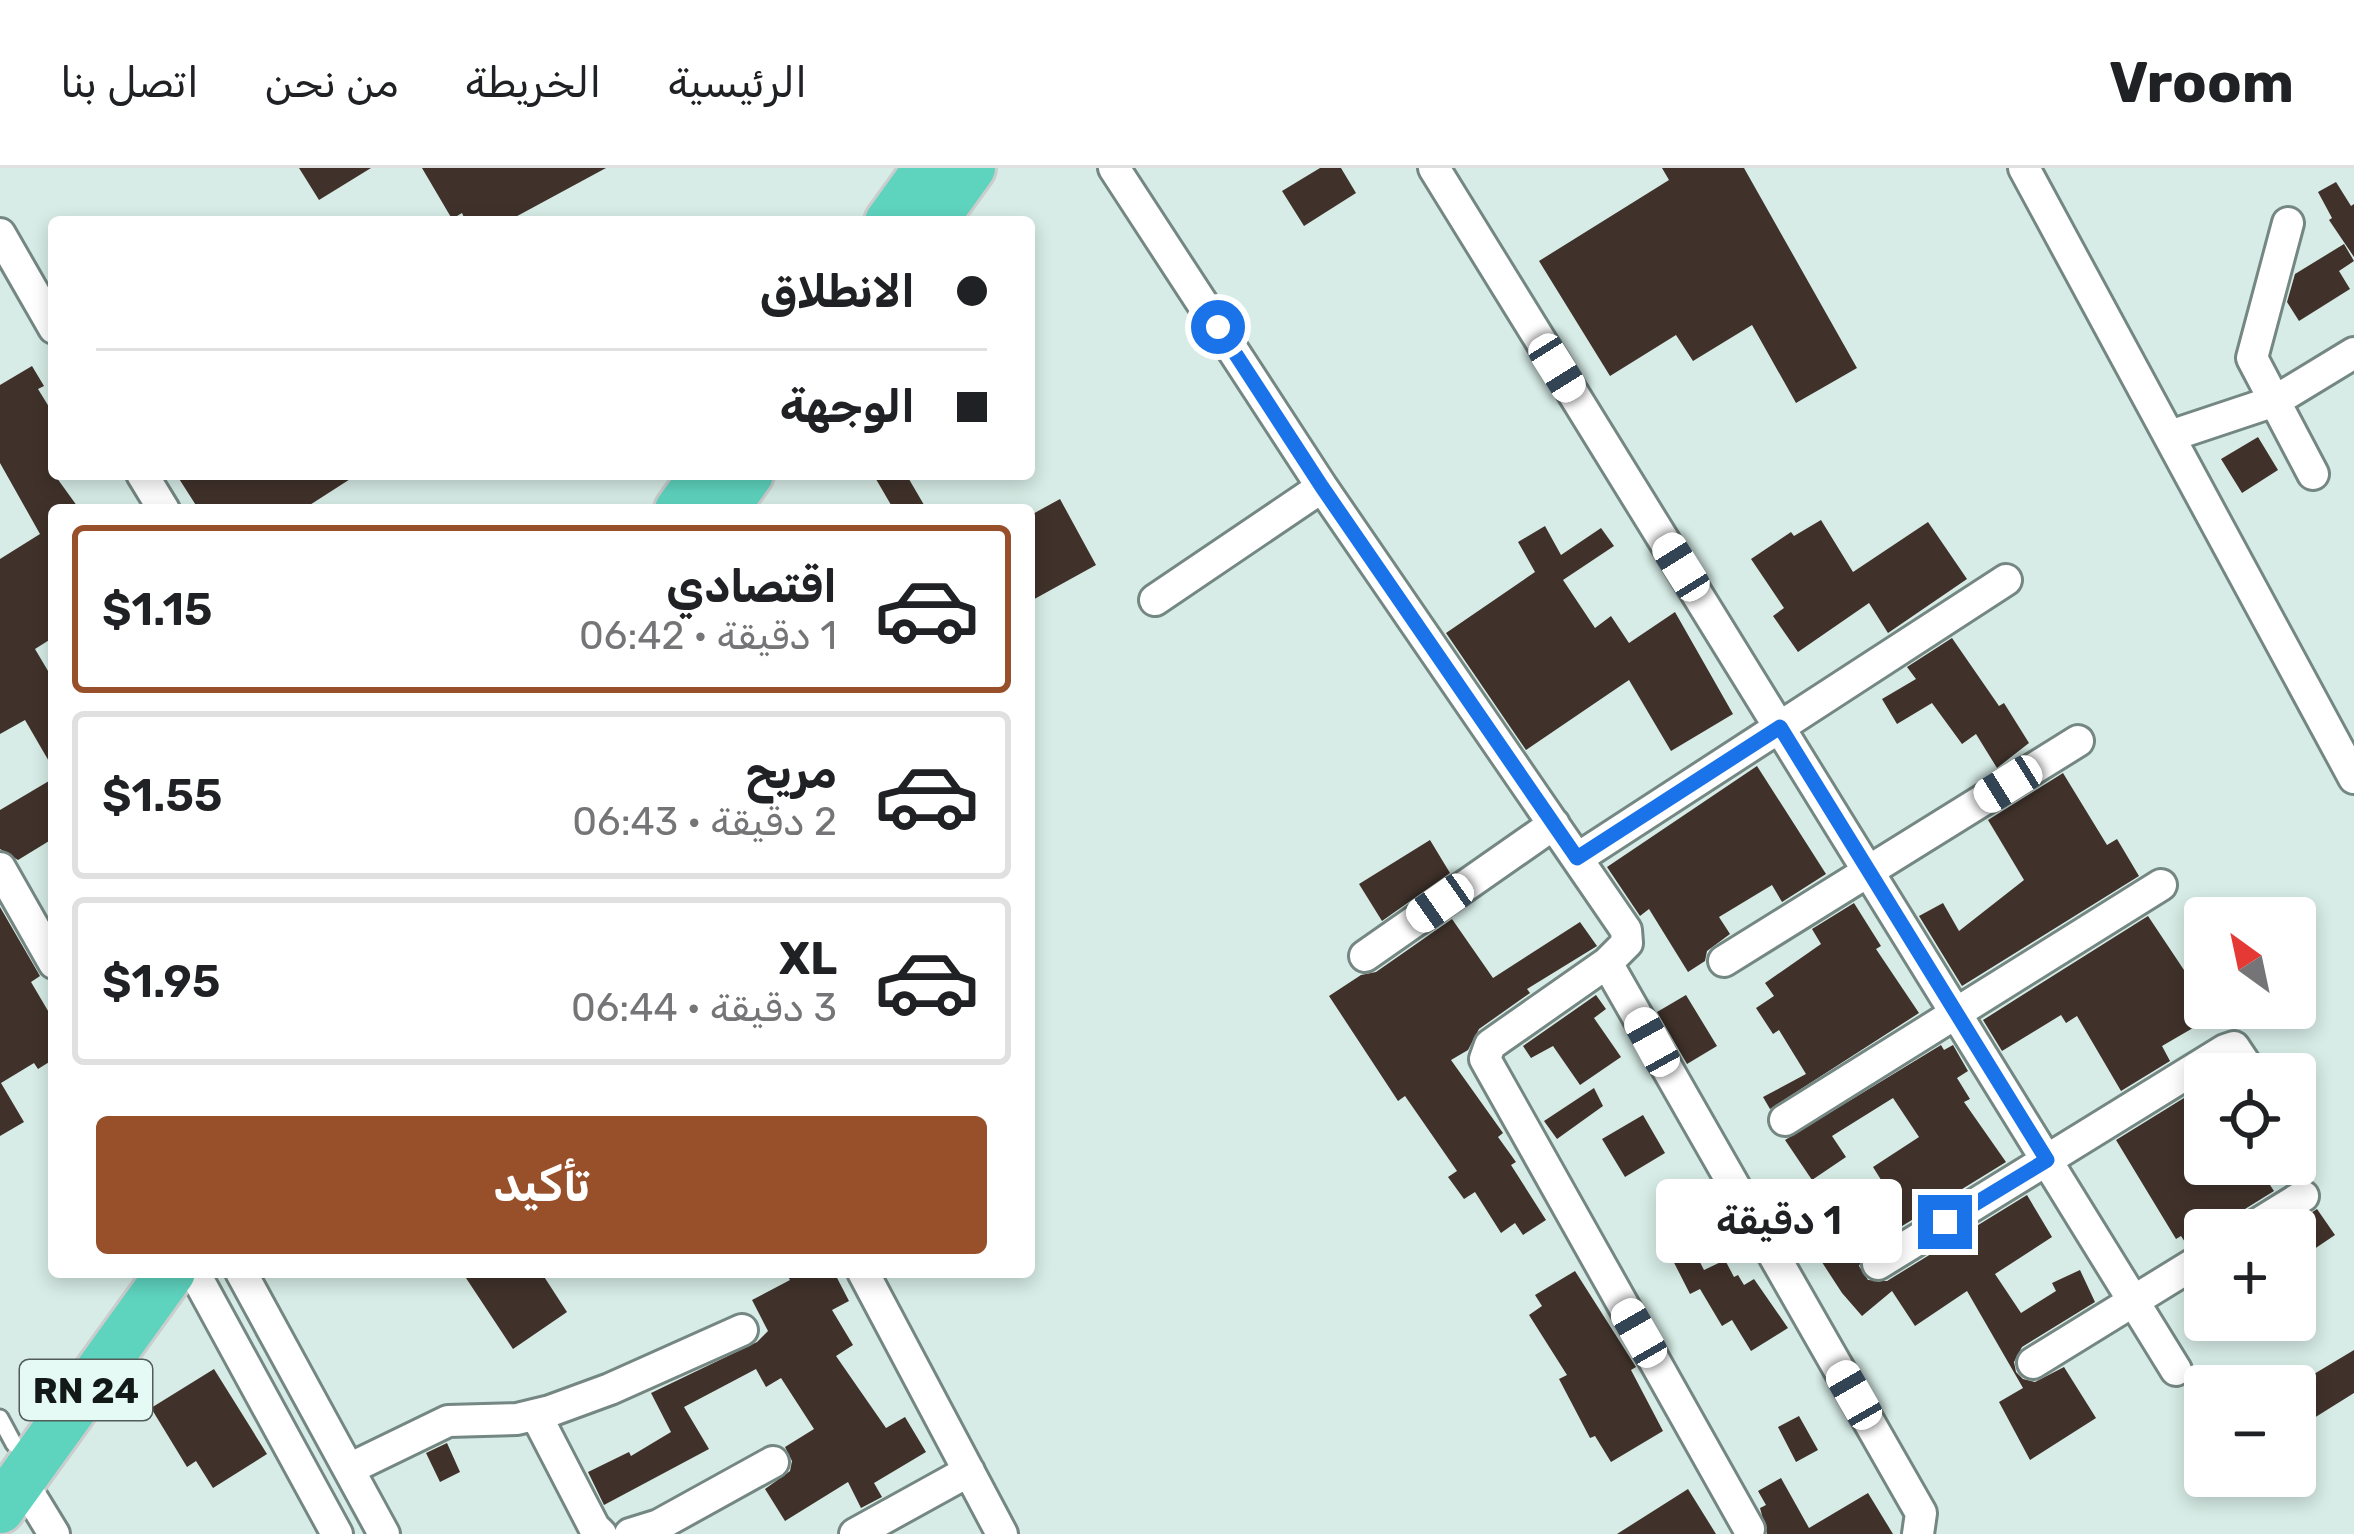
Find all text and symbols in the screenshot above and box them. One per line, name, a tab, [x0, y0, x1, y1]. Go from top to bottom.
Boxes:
text: Vroom	[2109, 49, 2294, 116]
text: اتصل بنا	[60, 58, 199, 108]
text: من نحن	[265, 58, 399, 108]
text: الخريطة	[465, 58, 601, 108]
text: الرئيسية	[667, 58, 807, 108]
text: الانطلاق	[760, 265, 915, 318]
route start	[1191, 300, 1245, 354]
car	[1523, 328, 1591, 408]
text: الوجهة	[780, 380, 915, 433]
car	[1647, 527, 1715, 607]
icon: car	[873, 555, 981, 663]
text: اقتصادي	[666, 560, 837, 613]
text: $1.15	[102, 583, 213, 636]
text: 1 دقيقة · 06:42	[579, 613, 837, 659]
icon: car	[873, 741, 981, 849]
text: مريح	[745, 746, 837, 799]
car	[1968, 750, 2048, 818]
text: $1.55	[102, 769, 222, 822]
text: 2 دقيقة · 06:43	[572, 799, 837, 845]
car	[1400, 868, 1480, 938]
north arrow	[2184, 897, 2316, 1029]
map controls	[2184, 897, 2316, 1497]
icon: car	[873, 927, 981, 1035]
text: XL	[779, 932, 837, 985]
text: $1.95	[102, 955, 220, 1008]
text: 3 دقيقة · 06:44	[571, 985, 837, 1031]
car	[1619, 1002, 1685, 1082]
button: locate	[2184, 1053, 2316, 1185]
button: تأكيد	[96, 1116, 987, 1254]
callout: 1 دقيقة	[1657, 1180, 1903, 1264]
route end	[1918, 1195, 1972, 1249]
text: 1 دقيقة	[1716, 1198, 1842, 1244]
button: +	[2184, 1209, 2316, 1341]
car	[1605, 1293, 1673, 1373]
car	[1820, 1355, 1888, 1435]
road number: RN 24	[20, 1360, 152, 1420]
button: −	[2184, 1365, 2316, 1497]

